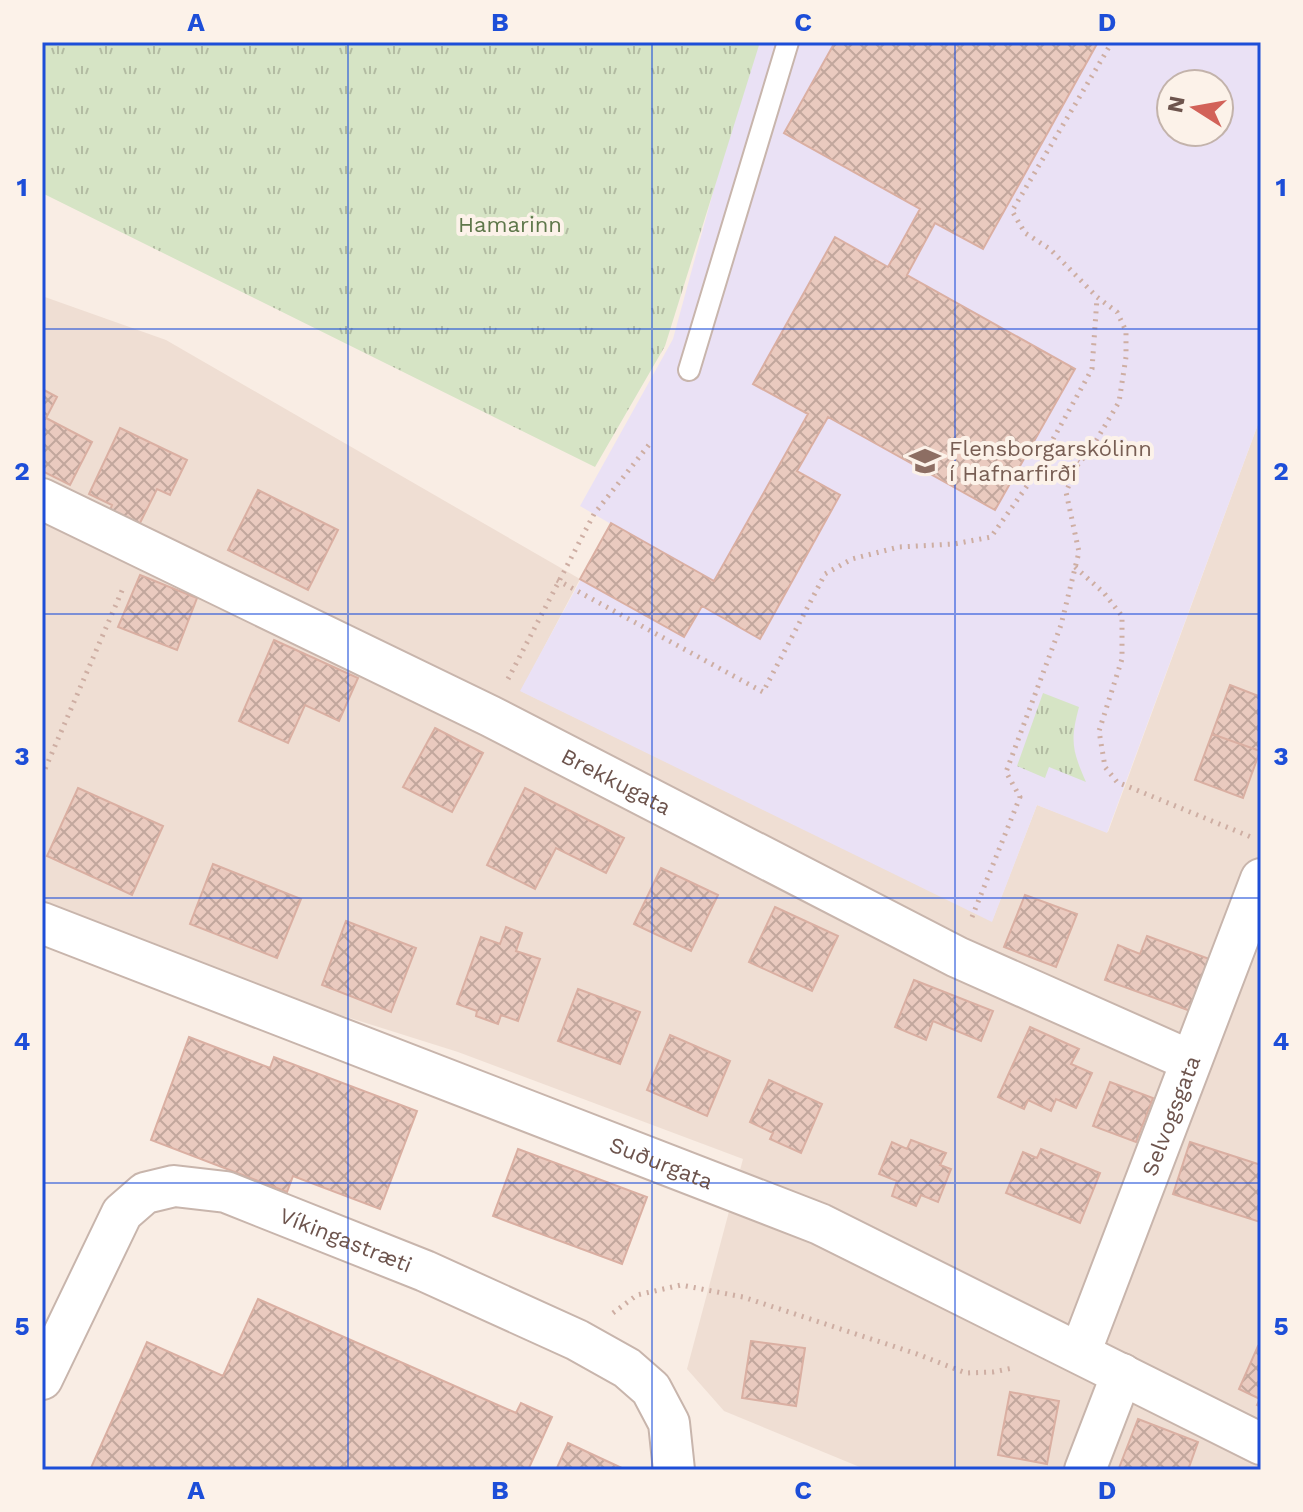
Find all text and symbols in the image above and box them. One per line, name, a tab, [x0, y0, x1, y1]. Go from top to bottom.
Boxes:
text: A	[187, 7, 205, 37]
text: B	[491, 7, 509, 37]
text: C	[794, 7, 812, 37]
text: D	[1098, 7, 1116, 37]
north arrow	[1155, 68, 1235, 148]
text: N	[1162, 94, 1190, 115]
text: 1	[16, 172, 28, 202]
text: 1	[1275, 172, 1287, 202]
park label: Hamarinn	[458, 212, 562, 237]
place label: Flensborgarskólinn í Hafnarfirði	[949, 436, 1152, 486]
school or university icon: Flensborgarskólinn í Hafnarfirði	[908, 444, 942, 478]
text: 2	[14, 456, 30, 486]
text: 2	[1273, 456, 1289, 486]
text: 3	[14, 741, 30, 771]
text: 3	[1273, 741, 1289, 771]
street label: Brekkugata	[557, 743, 675, 820]
text: 4	[14, 1026, 31, 1056]
text: 4	[1273, 1026, 1290, 1056]
street label: Selvogsgata	[1137, 1052, 1205, 1179]
street label: Suðurgata	[606, 1132, 716, 1194]
street label: Víkingastræti	[276, 1203, 416, 1278]
text: 5	[14, 1311, 30, 1341]
text: 5	[1273, 1311, 1289, 1341]
text: A	[187, 1475, 205, 1505]
text: B	[491, 1475, 509, 1505]
text: C	[794, 1475, 812, 1505]
text: D	[1098, 1475, 1116, 1505]

